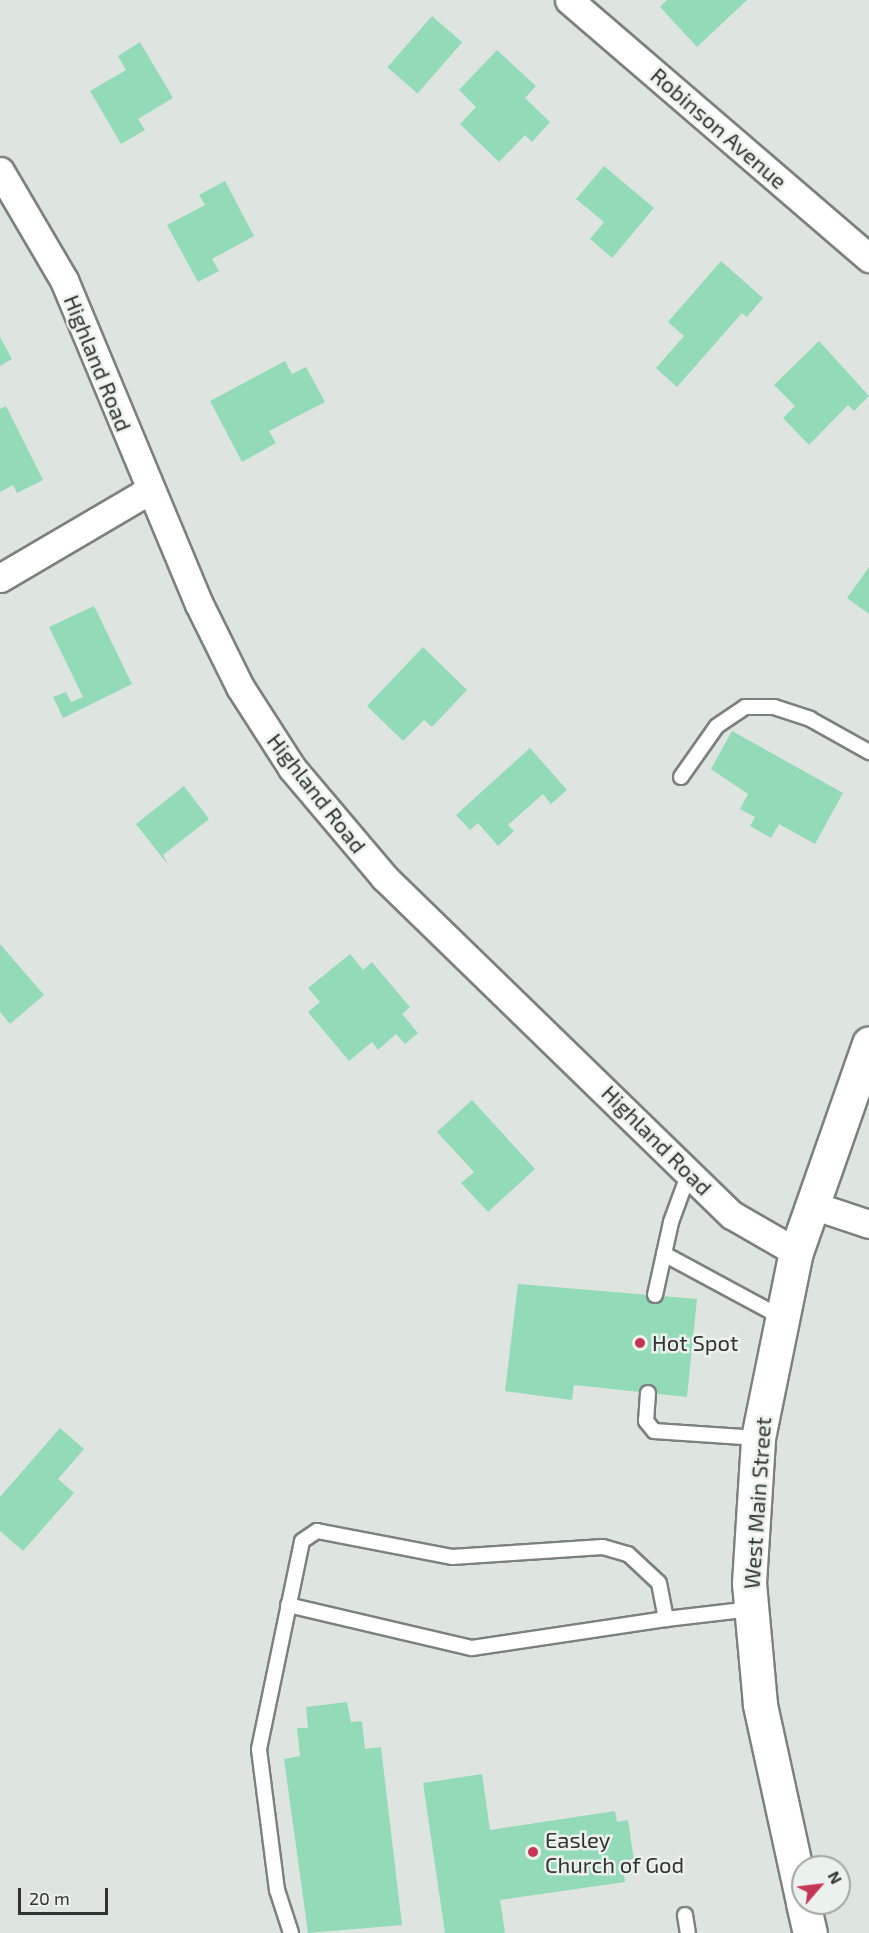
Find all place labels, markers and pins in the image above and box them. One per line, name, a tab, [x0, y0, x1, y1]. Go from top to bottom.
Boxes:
place label: Hot Spot	[652, 1330, 738, 1356]
marker: Hot Spot	[633, 1336, 647, 1350]
place label: Easley Church of God	[545, 1826, 685, 1878]
marker: Easley Church of God	[526, 1845, 540, 1859]

